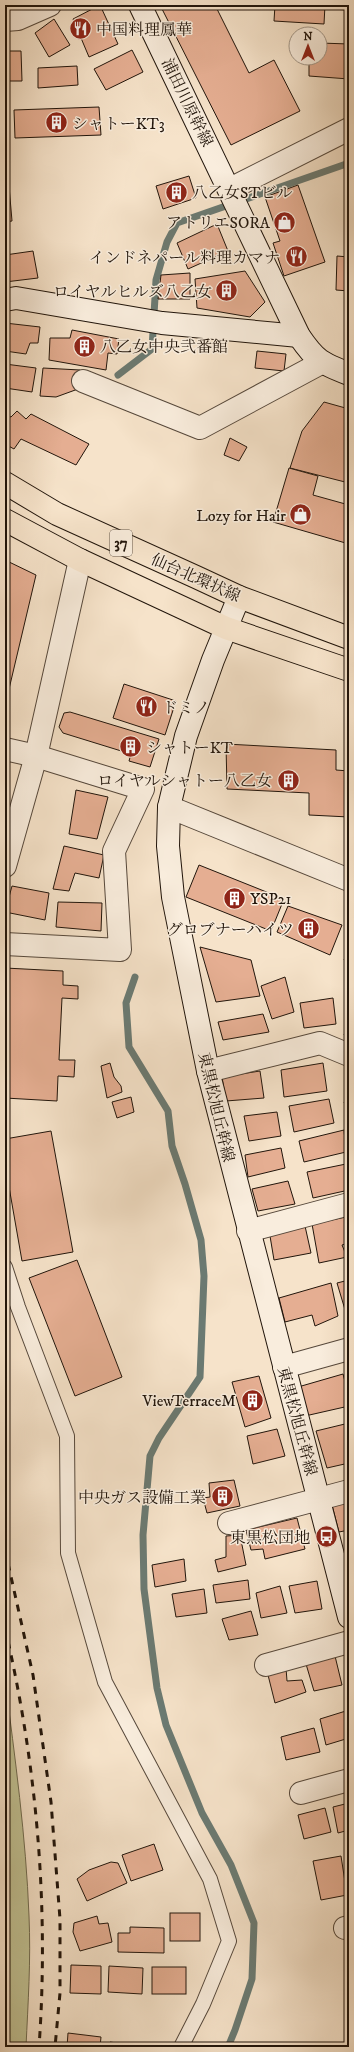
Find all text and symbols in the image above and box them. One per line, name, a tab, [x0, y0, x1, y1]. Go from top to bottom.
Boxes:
restaurant icon: 中国料理鳳華	[68, 16, 94, 42]
place label: 中国料理鳳華	[96, 20, 192, 40]
north arrow	[288, 26, 328, 66]
text: N	[303, 30, 313, 44]
street label: 浦田川原幹線	[157, 55, 217, 150]
building icon: シャトーKT3	[44, 110, 70, 136]
place label: シャトーKT3	[72, 114, 165, 134]
building icon: 八乙女STビル	[163, 179, 189, 205]
place label: 八乙女STビル	[192, 183, 293, 203]
shop icon: アトリエSORA	[272, 209, 298, 235]
place label: アトリエSORA	[166, 213, 271, 233]
restaurant icon: インドネパール料理カマナ	[283, 244, 309, 270]
place label: インドネパール料理カマナ	[89, 248, 280, 268]
building icon: ロイヤルヒルズ八乙女	[214, 278, 240, 304]
place label: ロイヤルヒルズ八乙女	[53, 282, 212, 302]
building icon: 八乙女中央弐番館	[71, 333, 97, 359]
place label: 八乙女中央弐番館	[100, 337, 228, 357]
shop icon: Lozy for Hair	[288, 502, 314, 528]
place label: Lozy for Hair	[196, 506, 286, 526]
road number: 37	[110, 530, 132, 556]
street label: 仙台北環状線	[148, 549, 244, 607]
restaurant icon: ドミノ	[134, 694, 160, 720]
place label: ドミノ	[162, 698, 210, 718]
building icon: シャトーKT	[118, 734, 144, 760]
place label: シャトーKT	[146, 738, 233, 758]
building icon: ロイヤルシャトー八乙女	[275, 767, 301, 793]
place label: ロイヤルシャトー八乙女	[97, 771, 272, 791]
building icon: YSP21	[222, 885, 248, 911]
place label: YSP21	[250, 889, 292, 909]
building icon: グロブナーハイツ	[296, 916, 322, 942]
place label: グロブナーハイツ	[167, 920, 294, 940]
street label: 東黒松旭丘幹線	[194, 1050, 238, 1164]
street label: 東黒松旭丘幹線	[273, 1365, 321, 1478]
building icon: ViewTerraceM	[239, 1387, 265, 1413]
place label: ViewTerraceM	[142, 1391, 236, 1411]
building icon: 中央ガス設備工業	[209, 1484, 235, 1510]
place label: 中央ガス設備工業	[78, 1488, 206, 1508]
bus stop icon: 東黒松団地	[313, 1524, 339, 1550]
place label: 東黒松団地	[230, 1528, 310, 1548]

